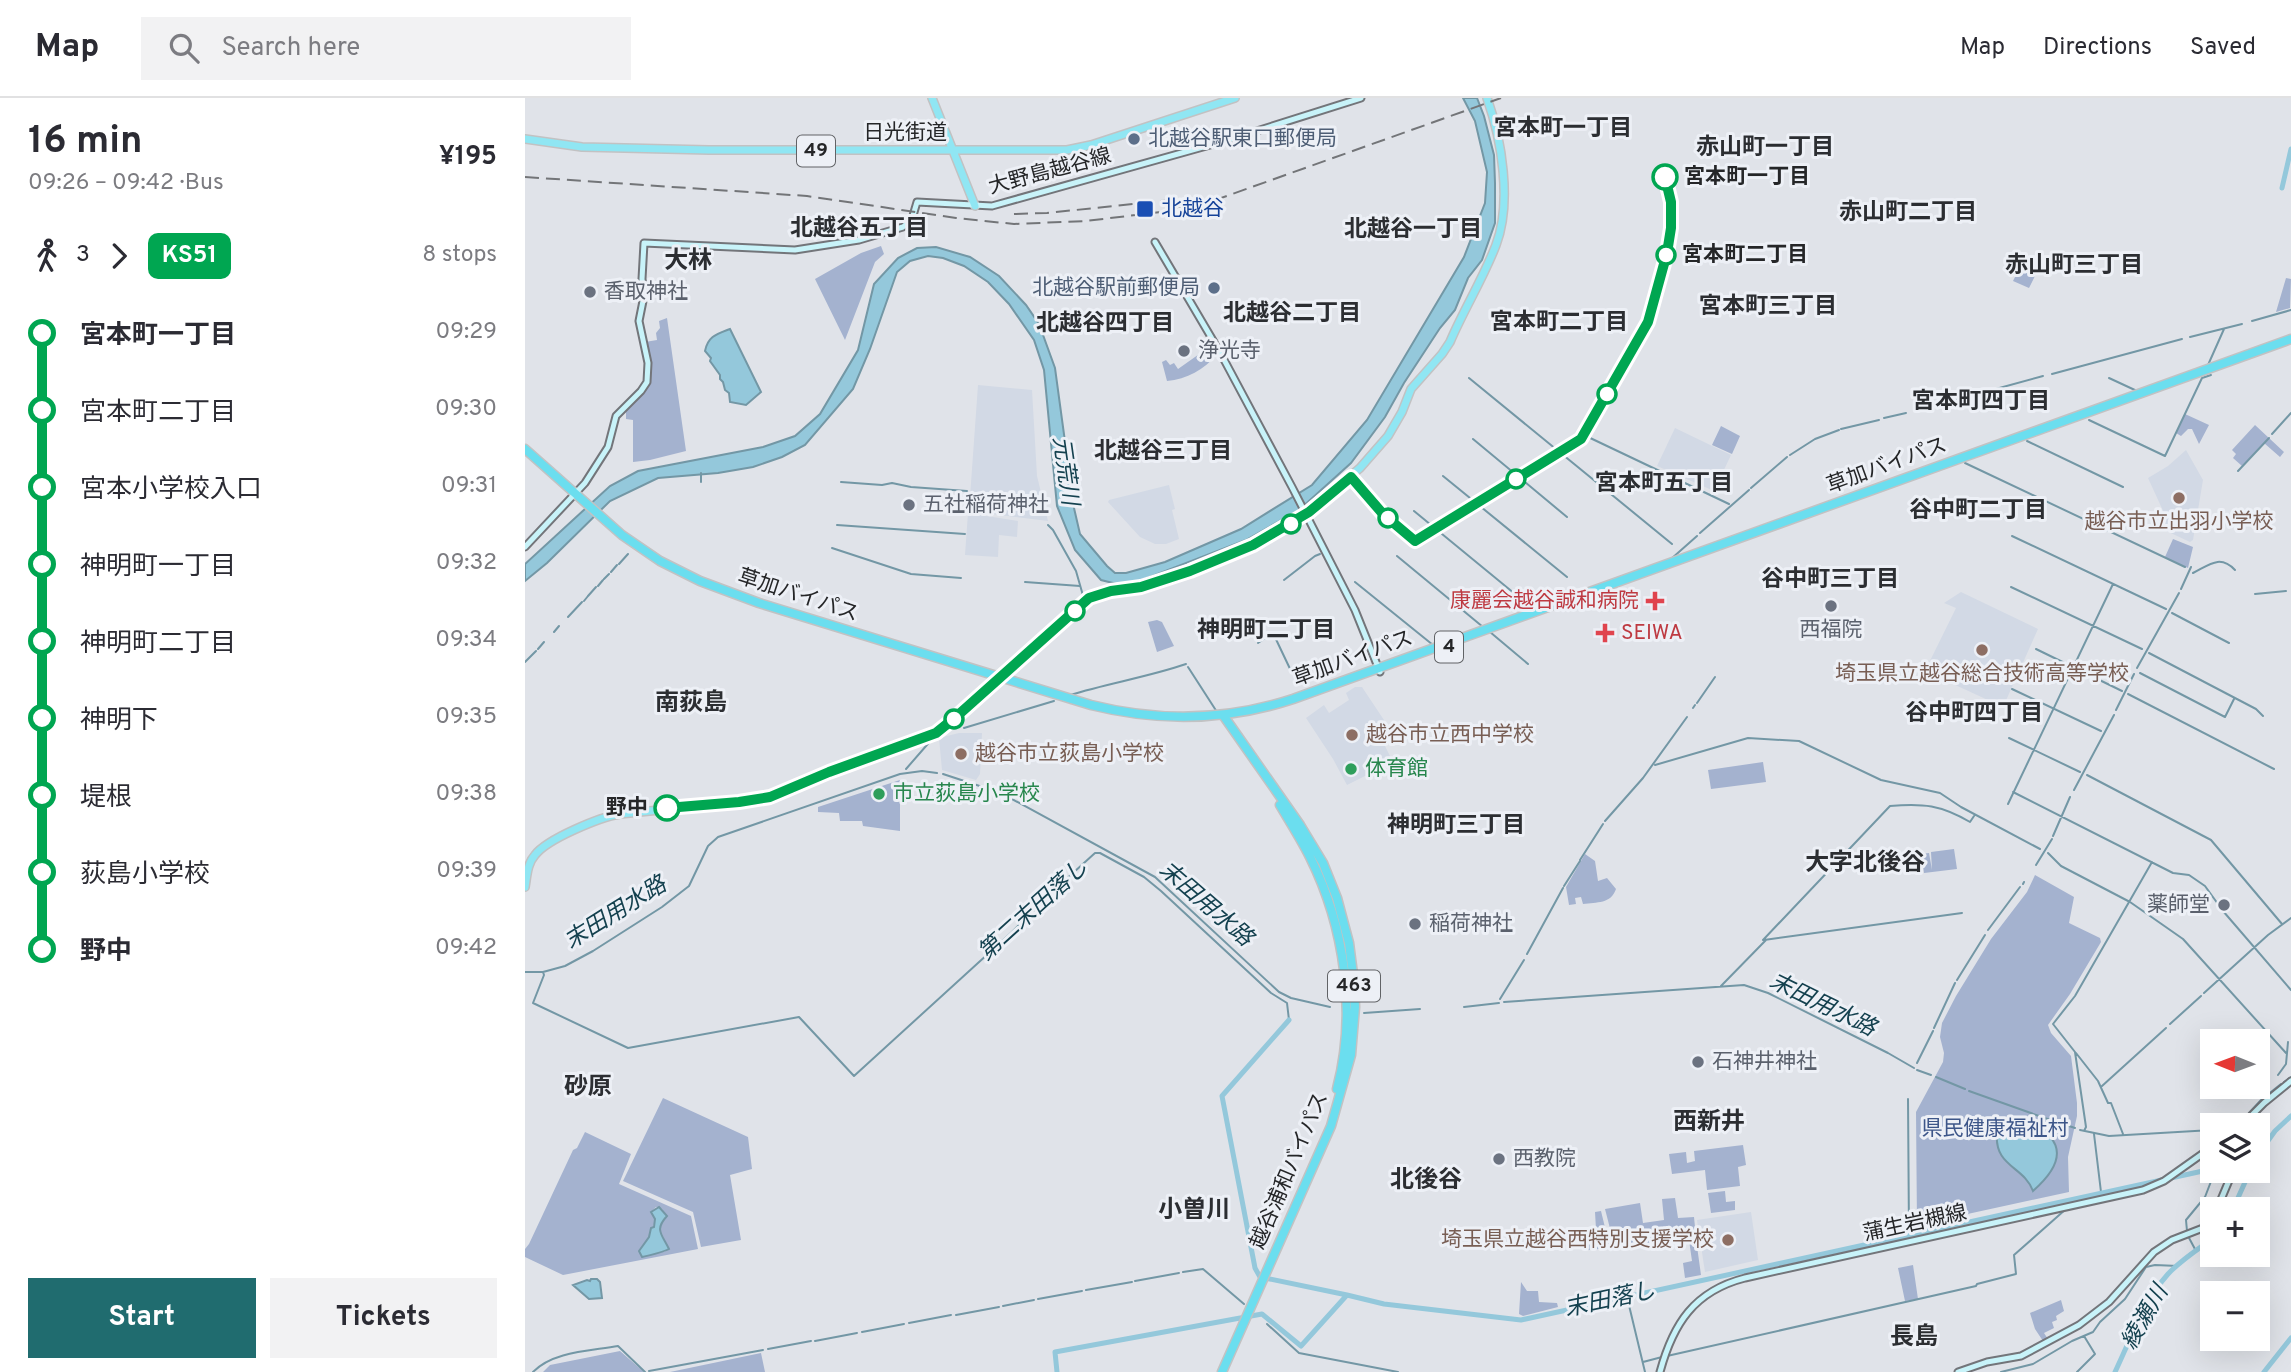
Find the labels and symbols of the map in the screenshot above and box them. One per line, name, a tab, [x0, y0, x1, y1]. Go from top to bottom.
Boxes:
district label: 宮本町一丁目	[1494, 115, 1632, 144]
street label: 日光街道	[863, 120, 947, 147]
place label: 北越谷駅東口郵便局	[1148, 126, 1337, 153]
marker: 北越谷駅東口郵便局	[1126, 131, 1142, 147]
district label: 赤山町一丁目	[1696, 134, 1834, 163]
road number: 49	[797, 136, 835, 166]
street label: 大野島越谷線	[986, 143, 1114, 201]
marker: 宮本町一丁目	[1652, 164, 1678, 190]
place label: 宮本町一丁目	[1684, 164, 1810, 191]
place label: 北越谷	[1161, 196, 1224, 223]
marker: 北越谷	[1135, 199, 1155, 219]
district label: 赤山町二丁目	[1839, 199, 1977, 228]
district label: 北越谷五丁目	[790, 215, 928, 244]
district label: 北越谷一丁目	[1344, 216, 1482, 245]
place label: 宮本町二丁目	[1682, 242, 1808, 269]
marker: 宮本町二丁目	[1656, 245, 1676, 265]
district label: 大林	[664, 247, 712, 277]
district label: 赤山町三丁目	[2005, 252, 2143, 281]
place label: 北越谷駅前郵便局	[1032, 275, 1200, 302]
place label: 香取神社	[604, 279, 688, 306]
marker: 北越谷駅前郵便局	[1206, 280, 1222, 296]
marker: 香取神社	[582, 284, 598, 300]
district label: 宮本町三丁目	[1699, 293, 1837, 322]
district label: 北越谷二丁目	[1223, 300, 1361, 329]
district label: 宮本町二丁目	[1490, 309, 1628, 338]
district label: 北越谷四丁目	[1036, 310, 1174, 339]
place label: 浄光寺	[1198, 338, 1261, 365]
marker: 浄光寺	[1176, 343, 1192, 359]
unlabelled marker	[1597, 384, 1617, 404]
district label: 宮本町四丁目	[1912, 388, 2050, 417]
street label: 草加バイパス	[1823, 432, 1951, 500]
water label: 元荒川	[1045, 435, 1084, 510]
district label: 北越谷三丁目	[1094, 438, 1232, 467]
unlabelled marker	[1506, 469, 1526, 489]
district label: 宮本町五丁目	[1595, 470, 1733, 499]
marker: 越谷市立出羽小学校	[2171, 490, 2187, 506]
place label: 五社稲荷神社	[923, 492, 1049, 519]
marker: 五社稲荷神社	[901, 497, 917, 513]
district label: 谷中町二丁目	[1909, 497, 2047, 526]
unlabelled marker	[1378, 508, 1398, 528]
place label: 越谷市立出羽小学校	[2085, 509, 2274, 536]
unlabelled marker	[1281, 514, 1301, 534]
street label: 草加バイパス	[734, 564, 862, 628]
district label: 谷中町三丁目	[1761, 566, 1899, 595]
place label: 康麗会越谷誠和病院	[1450, 588, 1639, 615]
marker: 康麗会越谷誠和病院	[1645, 591, 1665, 611]
marker: 西福院	[1823, 598, 1839, 614]
unlabelled marker	[1065, 601, 1085, 621]
district label: 神明町二丁目	[1197, 617, 1335, 646]
place label: 西福院	[1800, 617, 1863, 644]
place label: SEIWA	[1621, 620, 1683, 647]
marker: SEIWA	[1595, 623, 1615, 643]
street label: 草加バイパス	[1289, 625, 1417, 693]
road number: 4	[1435, 632, 1463, 662]
marker: 埼玉県立越谷総合技術高等学校	[1974, 642, 1990, 658]
place label: 埼玉県立越谷総合技術高等学校	[1835, 661, 2129, 688]
district label: 南荻島	[655, 689, 727, 719]
district label: 谷中町四丁目	[1905, 700, 2043, 729]
unlabelled marker	[944, 709, 964, 729]
place label: 越谷市立西中学校	[1366, 722, 1534, 749]
marker: 越谷市立西中学校	[1344, 727, 1360, 743]
place label: 越谷市立荻島小学校	[975, 741, 1164, 768]
marker: 越谷市立荻島小学校	[953, 746, 969, 762]
place label: 体育館	[1365, 756, 1428, 783]
marker: 体育館	[1343, 761, 1359, 777]
place label: 市立荻島小学校	[893, 781, 1040, 808]
marker: 市立荻島小学校	[871, 786, 887, 802]
place label: 野中	[606, 795, 648, 822]
marker: 野中	[654, 795, 680, 821]
district label: 神明町三丁目	[1387, 812, 1525, 841]
district label: 大字北後谷	[1805, 849, 1925, 879]
water label: 第二末田落し	[973, 854, 1095, 968]
water label: 末田用水路	[1152, 856, 1259, 955]
water label: 末田用水路	[560, 870, 674, 957]
place label: 薬師堂	[2147, 892, 2210, 919]
marker: 薬師堂	[2216, 897, 2232, 913]
place label: 稲荷神社	[1429, 911, 1513, 938]
marker: 稲荷神社	[1407, 916, 1423, 932]
water label: 末田用水路	[1764, 968, 1882, 1045]
road number: 463	[1328, 971, 1380, 1002]
north arrow	[2200, 1029, 2270, 1099]
place label: 石神井神社	[1712, 1049, 1817, 1076]
marker: 石神井神社	[1690, 1054, 1706, 1070]
district label: 砂原	[564, 1073, 612, 1103]
street label: 越谷浦和バイパス	[1245, 1089, 1335, 1253]
district label: 西新井	[1673, 1108, 1745, 1138]
park label: 県民健康福祉村	[1922, 1116, 2069, 1143]
place label: 西教院	[1513, 1146, 1576, 1173]
marker: 西教院	[1491, 1151, 1507, 1167]
district label: 北後谷	[1390, 1166, 1462, 1196]
district label: 小曽川	[1158, 1196, 1230, 1226]
street label: 蒲生岩槻線	[1861, 1200, 1969, 1248]
place label: 埼玉県立越谷西特別支援学校	[1441, 1227, 1714, 1254]
marker: 埼玉県立越谷西特別支援学校	[1720, 1232, 1736, 1248]
water label: 末田落し	[1562, 1277, 1658, 1325]
water label: 綾瀬川	[2116, 1278, 2177, 1355]
district label: 長島	[1890, 1323, 1938, 1353]

